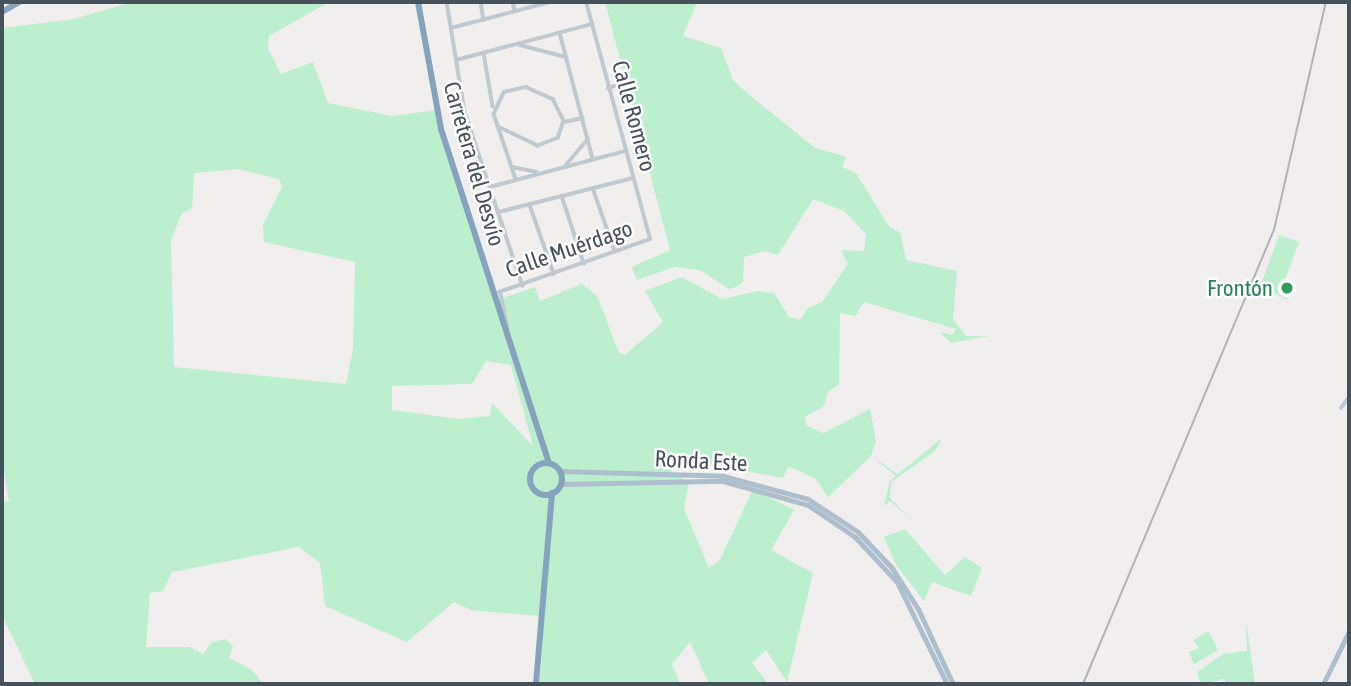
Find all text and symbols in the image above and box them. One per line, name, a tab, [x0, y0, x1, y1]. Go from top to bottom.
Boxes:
street label: Calle Romero	[606, 58, 662, 174]
street label: Carretera del Desvío	[437, 79, 511, 249]
street label: Calle Muérdago	[502, 214, 636, 284]
place label: Frontón	[1207, 274, 1273, 302]
marker: Frontón	[1279, 280, 1295, 296]
street label: Ronda Este	[654, 445, 748, 477]

